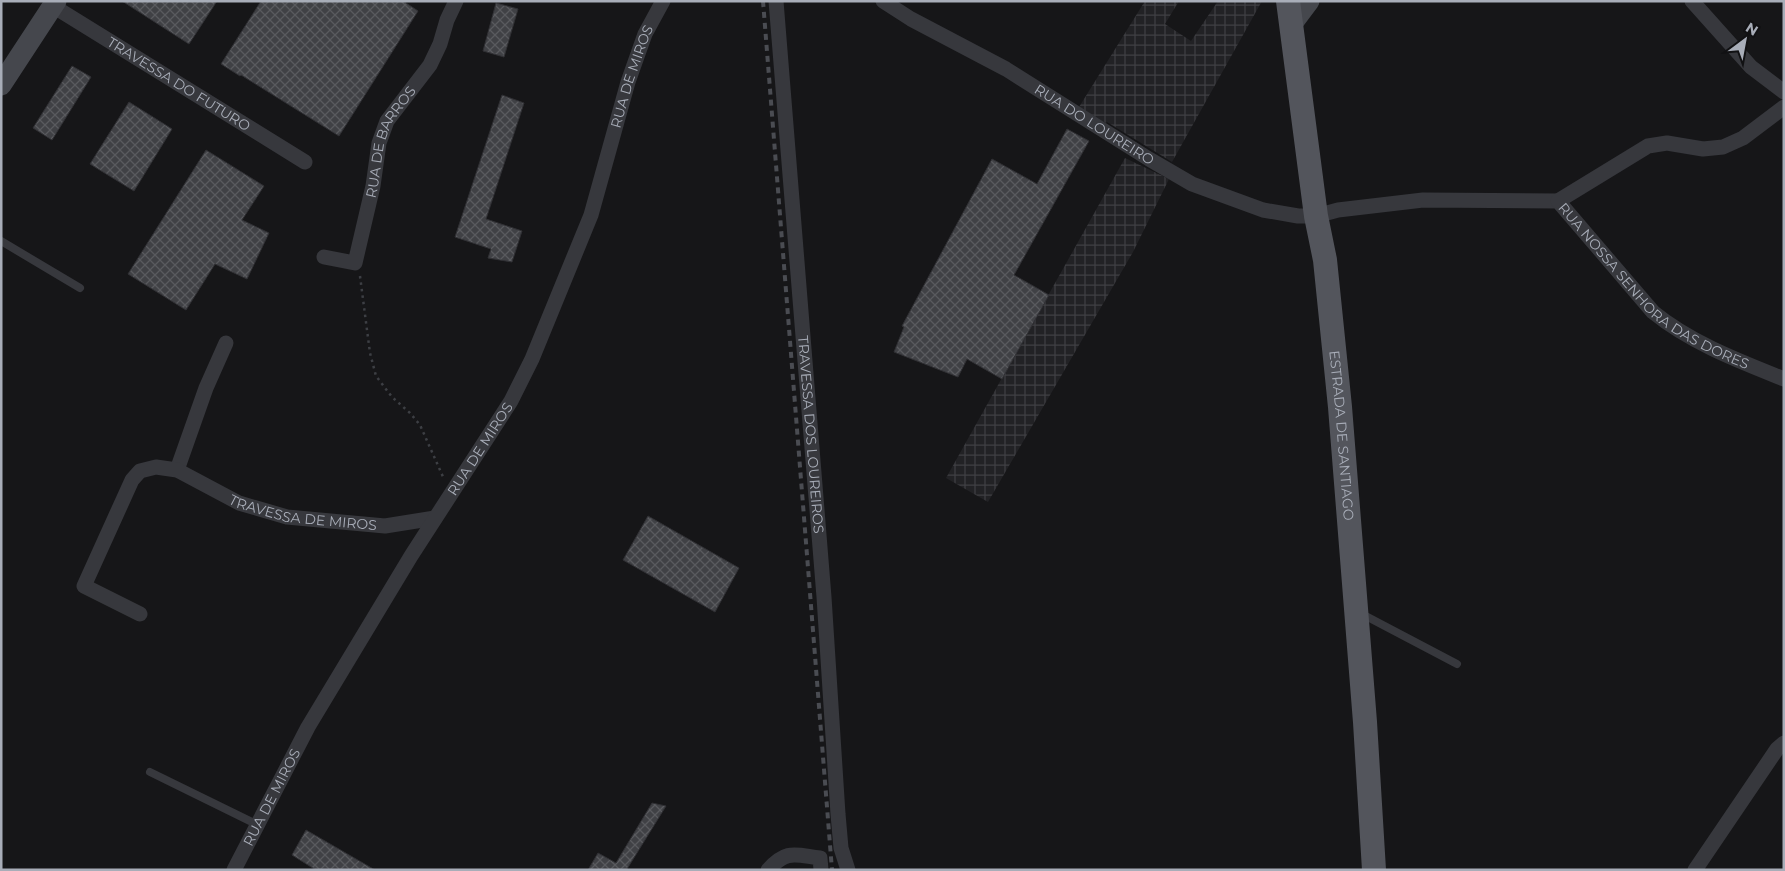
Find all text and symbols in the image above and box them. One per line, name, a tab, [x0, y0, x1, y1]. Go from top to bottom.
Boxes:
north arrow	[1720, 15, 1770, 65]
text: N	[1742, 18, 1761, 40]
street label: RUA DE MIROS	[607, 22, 657, 130]
street label: TRAVESSA DO FUTURO	[104, 33, 254, 135]
street label: RUA DO LOUREIRO	[1031, 80, 1158, 169]
street label: RUA DE BARROS	[362, 82, 420, 200]
street label: RUA NOSSA SENHORA DAS DORES	[1554, 199, 1752, 373]
street label: TRAVESSA DOS LOUREIROS	[794, 335, 828, 534]
street label: ESTRADA DE SANTIAGO	[1325, 350, 1358, 521]
street label: RUA DE MIROS	[443, 399, 517, 499]
street label: TRAVESSA DE MIROS	[226, 490, 378, 534]
street label: RUA DE MIROS	[239, 745, 304, 849]

